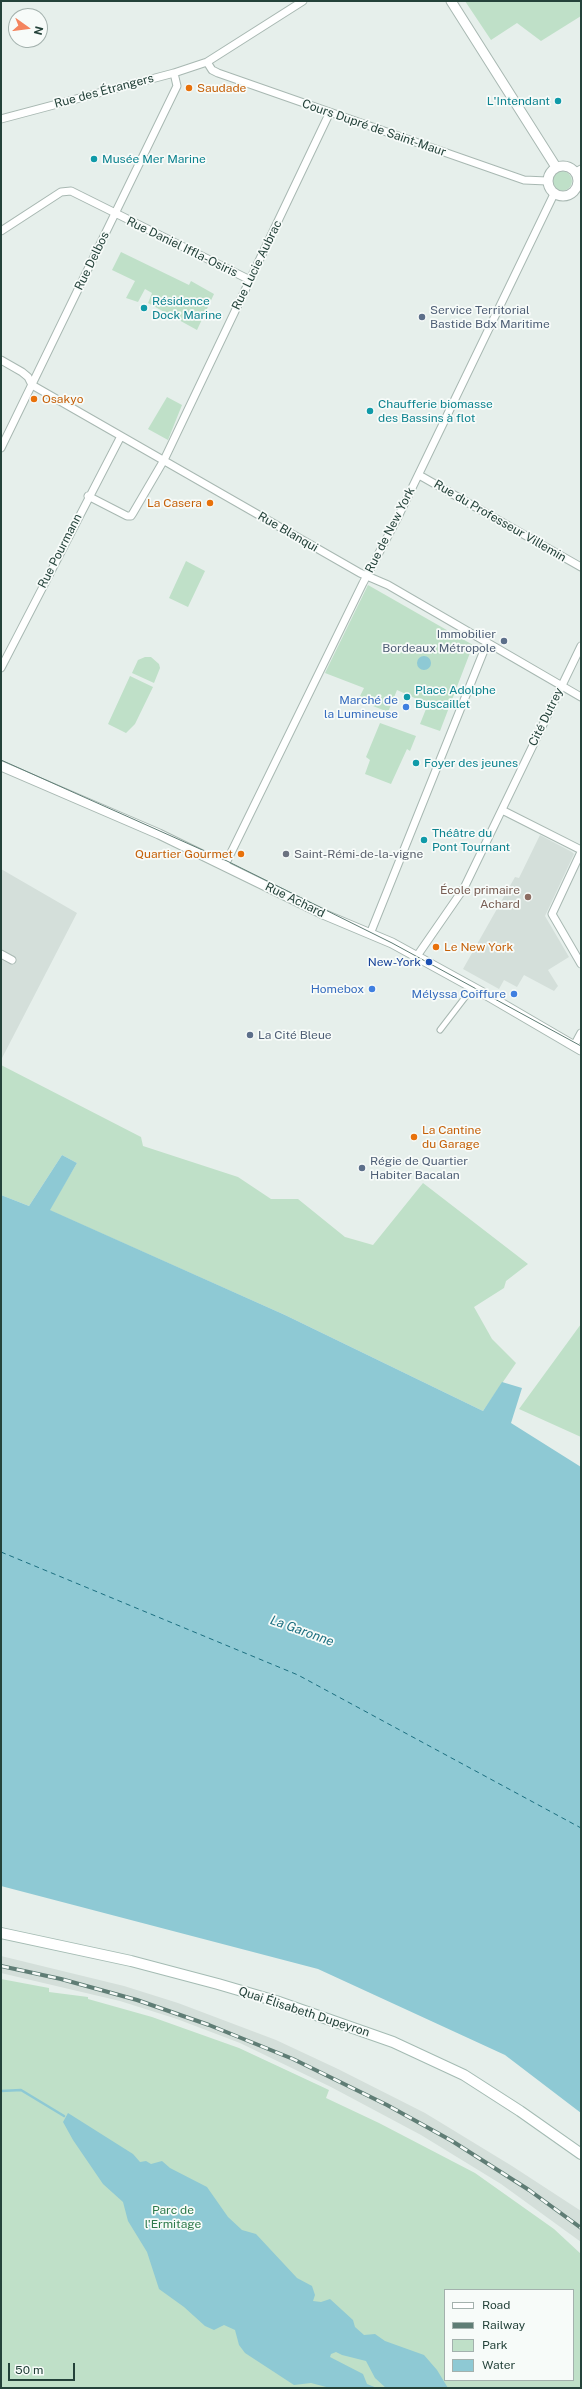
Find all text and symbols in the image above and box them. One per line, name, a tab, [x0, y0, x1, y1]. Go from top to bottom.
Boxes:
north arrow	[8, 8, 48, 48]
text: N	[32, 25, 46, 36]
street label: Rue des Étrangers	[53, 71, 155, 111]
place label: Saudade	[197, 81, 246, 95]
marker: Saudade	[184, 83, 194, 93]
place label: L'Intendant	[487, 94, 550, 108]
marker: L'Intendant	[553, 96, 563, 106]
street label: Cours Dupré de Saint-Maur	[300, 97, 448, 159]
place label: Musée Mer Marine	[102, 152, 206, 166]
marker: Musée Mer Marine	[89, 154, 99, 164]
street label: Rue Daniel Iffla-Osiris	[124, 214, 240, 280]
street label: Rue Lucie Aubrac	[229, 218, 285, 312]
street label: Rue Delbos	[72, 229, 112, 293]
place label: Résidence Dock Marine	[152, 294, 222, 322]
marker: Résidence Dock Marine	[139, 303, 149, 313]
place label: Service Territorial Bastide Bdx Maritime	[430, 303, 550, 331]
marker: Service Territorial Bastide Bdx Maritime	[417, 312, 427, 322]
place label: Osakyo	[42, 392, 83, 406]
marker: Osakyo	[29, 394, 39, 404]
place label: Chaufferie biomasse des Bassins à flot	[378, 397, 493, 425]
marker: Chaufferie biomasse des Bassins à flot	[365, 406, 375, 416]
street label: Rue du Professeur Villemin	[431, 477, 569, 565]
street label: Rue de New York	[362, 485, 418, 575]
place label: La Casera	[147, 496, 202, 510]
marker: La Casera	[205, 498, 215, 508]
street label: Rue Blanqui	[255, 509, 321, 555]
street label: Rue Pourmann	[35, 511, 85, 591]
place label: Immobilier Bordeaux Métropole	[382, 627, 496, 655]
marker: Immobilier Bordeaux Métropole	[499, 636, 509, 646]
place label: Place Adolphe Buscaillet	[415, 683, 496, 711]
street label: Cité Dutrey	[526, 685, 566, 749]
marker: Place Adolphe Buscaillet	[402, 692, 412, 702]
place label: Marché de la Lumineuse	[324, 693, 398, 721]
marker: Marché de la Lumineuse	[401, 702, 411, 712]
place label: Foyer des jeunes	[424, 756, 518, 770]
marker: Foyer des jeunes	[411, 758, 421, 768]
place label: Théâtre du Pont Tournant	[432, 826, 510, 854]
marker: Théâtre du Pont Tournant	[419, 835, 429, 845]
place label: Quartier Gourmet	[135, 847, 233, 861]
place label: Saint-Rémi-de-la-vigne	[294, 847, 423, 861]
marker: Quartier Gourmet	[236, 849, 246, 859]
marker: Saint-Rémi-de-la-vigne	[281, 849, 291, 859]
street label: Rue Achard	[263, 879, 327, 921]
place label: École primaire Achard	[440, 883, 520, 911]
marker: École primaire Achard	[523, 892, 533, 902]
place label: Le New York	[444, 940, 513, 954]
marker: Le New York	[431, 942, 441, 952]
place label: New-York	[368, 955, 421, 969]
marker: New-York	[424, 957, 434, 967]
place label: Homebox	[311, 982, 364, 996]
marker: Homebox	[367, 984, 377, 994]
place label: Mélyssa Coiffure	[412, 987, 506, 1001]
marker: Mélyssa Coiffure	[509, 989, 519, 999]
place label: La Cité Bleue	[258, 1028, 332, 1042]
marker: La Cité Bleue	[245, 1030, 255, 1040]
place label: La Cantine du Garage	[422, 1123, 481, 1151]
marker: La Cantine du Garage	[409, 1132, 419, 1142]
place label: Régie de Quartier Habiter Bacalan	[370, 1154, 468, 1182]
marker: Régie de Quartier Habiter Bacalan	[357, 1163, 367, 1173]
water label: La Garonne	[268, 1612, 336, 1650]
street label: Quai Élisabeth Dupeyron	[237, 1984, 371, 2040]
park label: Parc de l'Ermitage	[145, 2203, 201, 2231]
legend	[444, 2289, 574, 2381]
text: Road	[482, 2298, 510, 2312]
text: Railway	[482, 2318, 525, 2332]
text: Park	[482, 2338, 508, 2352]
scale bar	[10, 2355, 77, 2381]
text: Water	[482, 2358, 515, 2372]
text: 50 m	[15, 2363, 43, 2377]

